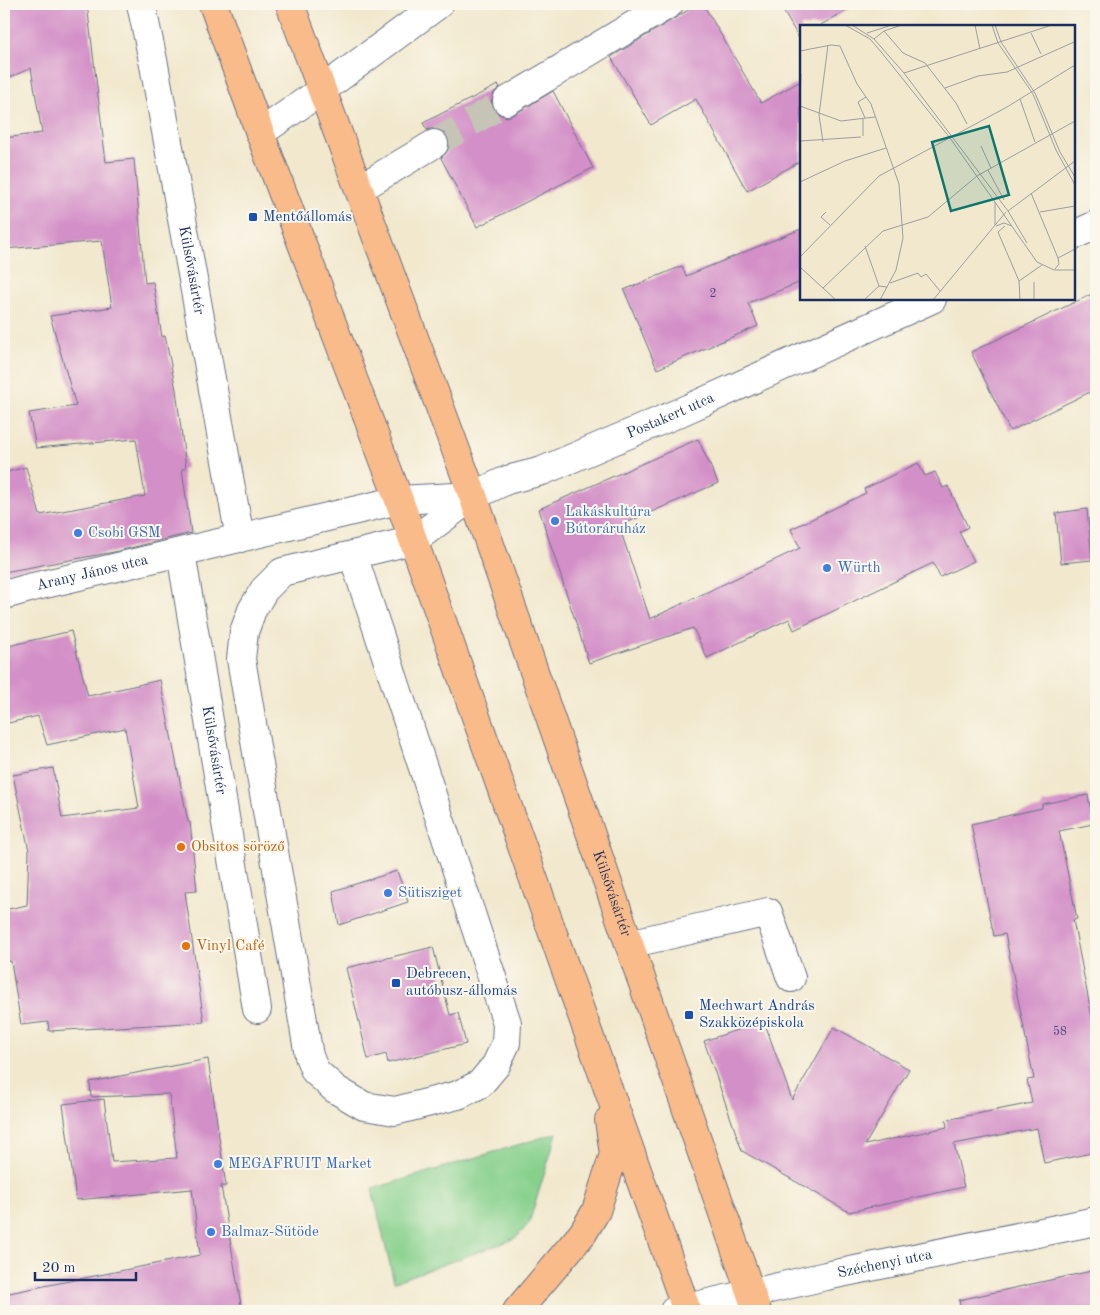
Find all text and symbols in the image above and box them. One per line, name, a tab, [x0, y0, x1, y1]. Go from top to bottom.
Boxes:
inset map	[800, 25, 1075, 300]
place label: Mentőállomás	[263, 210, 352, 225]
marker: Mentőállomás	[247, 211, 259, 223]
street label: Külsővásártér	[176, 225, 207, 316]
house number: 2	[710, 288, 716, 300]
street label: Postakert utca	[625, 390, 717, 441]
place label: Lakáskultúra Bútoráruház	[565, 505, 651, 537]
marker: Lakáskultúra Bútoráruház	[549, 515, 561, 527]
place label: Csobi GSM	[88, 526, 161, 541]
marker: Csobi GSM	[72, 527, 84, 539]
street label: Arany János utca	[35, 552, 150, 593]
place label: Würth	[837, 561, 881, 576]
marker: Würth	[821, 562, 833, 574]
street label: Külsővásártér	[199, 705, 229, 796]
place label: Obsitos söröző	[191, 840, 285, 855]
marker: Obsitos söröző	[175, 841, 187, 853]
street label: Külsővásártér	[590, 849, 633, 939]
place label: Sütisziget	[398, 886, 462, 901]
marker: Sütisziget	[382, 887, 394, 899]
place label: Vinyl Café	[196, 939, 265, 954]
marker: Vinyl Café	[180, 940, 192, 952]
place label: Debrecen, autóbusz-állomás	[406, 967, 517, 999]
marker: Debrecen, autóbusz-állomás	[390, 977, 402, 989]
place label: Mechwart András Szakközépiskola	[699, 999, 815, 1031]
marker: Mechwart András Szakközépiskola	[683, 1009, 695, 1021]
house number: 58	[1053, 1025, 1067, 1038]
place label: MEGAFRUIT Market	[228, 1157, 372, 1172]
marker: MEGAFRUIT Market	[212, 1158, 224, 1170]
place label: Balmaz-Sütöde	[221, 1225, 319, 1240]
marker: Balmaz-Sütöde	[205, 1226, 217, 1238]
street label: Széchenyi utca	[836, 1247, 934, 1281]
scale bar	[35, 1250, 136, 1282]
text: 20 m	[42, 1261, 76, 1276]

